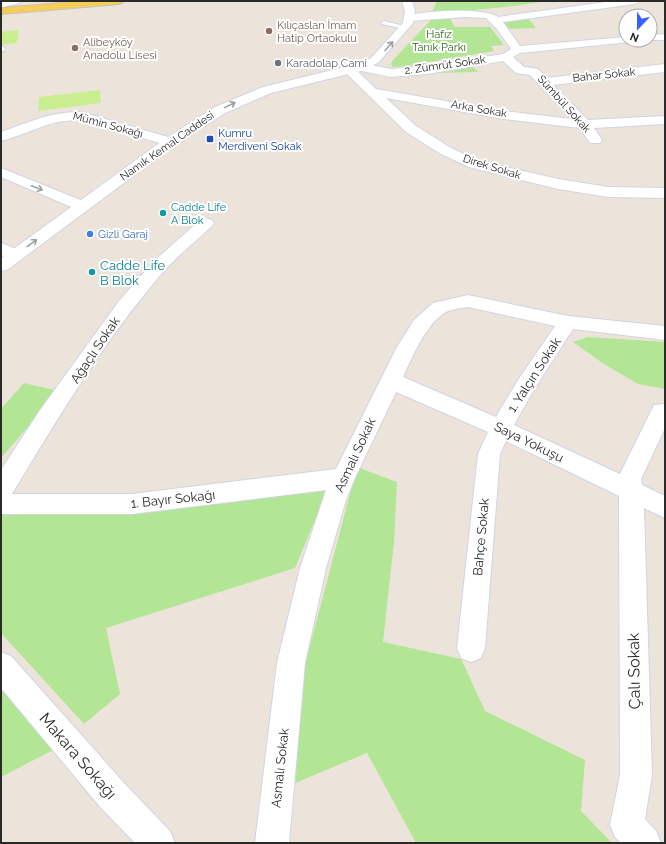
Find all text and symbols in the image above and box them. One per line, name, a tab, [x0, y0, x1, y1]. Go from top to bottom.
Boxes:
north arrow	[618, 8, 658, 48]
place label: Kılıçaslan İmam Hatip Ortaokulu	[277, 19, 357, 45]
marker: Kılıçaslan İmam Hatip Ortaokulu	[264, 26, 274, 36]
park label: Hafız Tanık Parkı	[412, 28, 466, 54]
text: N	[628, 29, 641, 44]
place label: Alibeyköy Anadolu Lisesi	[83, 36, 157, 62]
one-way arrow	[385, 41, 394, 51]
marker: Alibeyköy Anadolu Lisesi	[70, 43, 80, 53]
street label: 2. Zümrüt Sokak	[404, 53, 487, 77]
place label: Karadolap Cami	[286, 57, 367, 70]
marker: Karadolap Cami	[273, 58, 283, 68]
street label: Bahar Sokak	[572, 65, 636, 85]
street label: Sümbül Sokak	[535, 73, 593, 136]
street label: Arka Sokak	[450, 98, 508, 120]
one-way arrow	[224, 100, 236, 108]
street label: Mümin Sokağı	[71, 109, 145, 141]
street label: Namık Kemal Caddesi	[118, 109, 216, 183]
place label: Kumru Merdiveni Sokak	[218, 127, 302, 153]
marker: Kumru Merdiveni Sokak	[205, 134, 215, 144]
street label: Direk Sokak	[461, 152, 523, 182]
one-way arrow	[30, 185, 42, 193]
place label: Cadde Life A Blok	[171, 201, 227, 227]
marker: Cadde Life A Blok	[158, 208, 168, 218]
place label: Gizli Garaj	[98, 228, 148, 241]
marker: Gizli Garaj	[85, 229, 95, 239]
one-way arrow	[27, 239, 38, 247]
place label: Cadde Life B Blok	[100, 258, 166, 288]
marker: Cadde Life B Blok	[87, 267, 97, 277]
street label: Ağaçlı Sokak	[67, 314, 123, 386]
street label: 1. Yalçın Sokak	[504, 335, 564, 415]
street label: Asmalı Sokak	[331, 415, 379, 494]
street label: Saya Yokuşu	[492, 419, 566, 465]
street label: 1. Bayır Sokağı	[130, 487, 216, 511]
street label: Bahçe Sokak	[470, 497, 492, 576]
street label: Çalı Sokak	[624, 632, 644, 709]
street label: Makara Sokağı	[35, 709, 121, 803]
street label: Asmalı Sokak	[268, 727, 292, 809]

